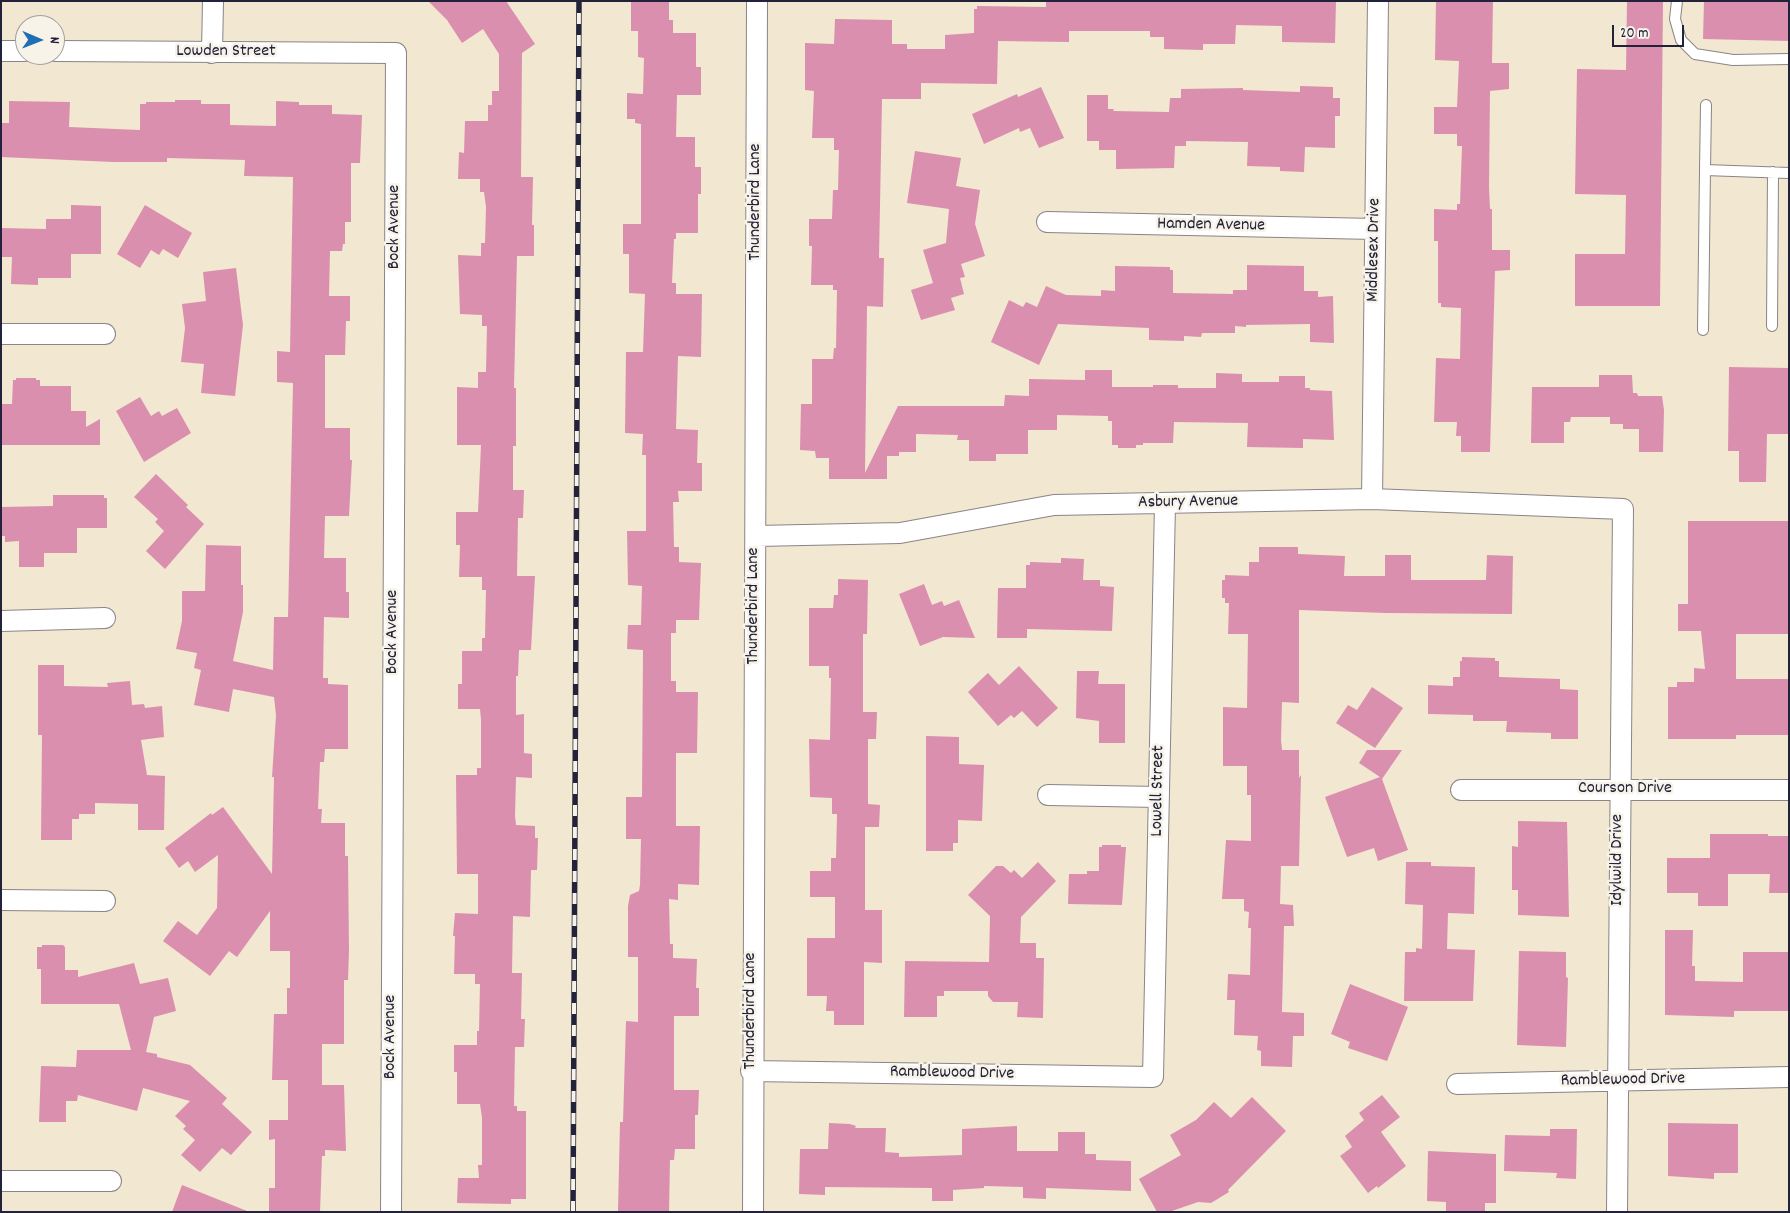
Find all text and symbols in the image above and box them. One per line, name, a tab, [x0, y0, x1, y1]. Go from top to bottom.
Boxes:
north arrow	[15, 15, 65, 65]
scale bar	[1615, 15, 1688, 47]
text: 20 m	[1620, 23, 1648, 45]
text: N	[44, 37, 64, 44]
street label: Lowden Street	[176, 42, 276, 64]
street label: Thunderbird Lane	[746, 144, 768, 260]
street label: Bock Avenue	[385, 185, 407, 269]
street label: Middlesex Drive	[1363, 198, 1387, 302]
street label: Hamden Avenue	[1157, 214, 1265, 238]
street label: Asbury Avenue	[1138, 491, 1238, 515]
street label: Thunderbird Lane	[744, 548, 766, 664]
street label: Bock Avenue	[383, 590, 405, 674]
street label: Lowell Street	[1147, 745, 1171, 837]
street label: Courson Drive	[1578, 779, 1672, 801]
street label: Idylwild Drive	[1608, 814, 1630, 906]
street label: Thunderbird Lane	[741, 953, 763, 1069]
street label: Bock Avenue	[381, 995, 403, 1079]
street label: Ramblewood Drive	[890, 1062, 1014, 1086]
street label: Ramblewood Drive	[1561, 1069, 1685, 1093]

